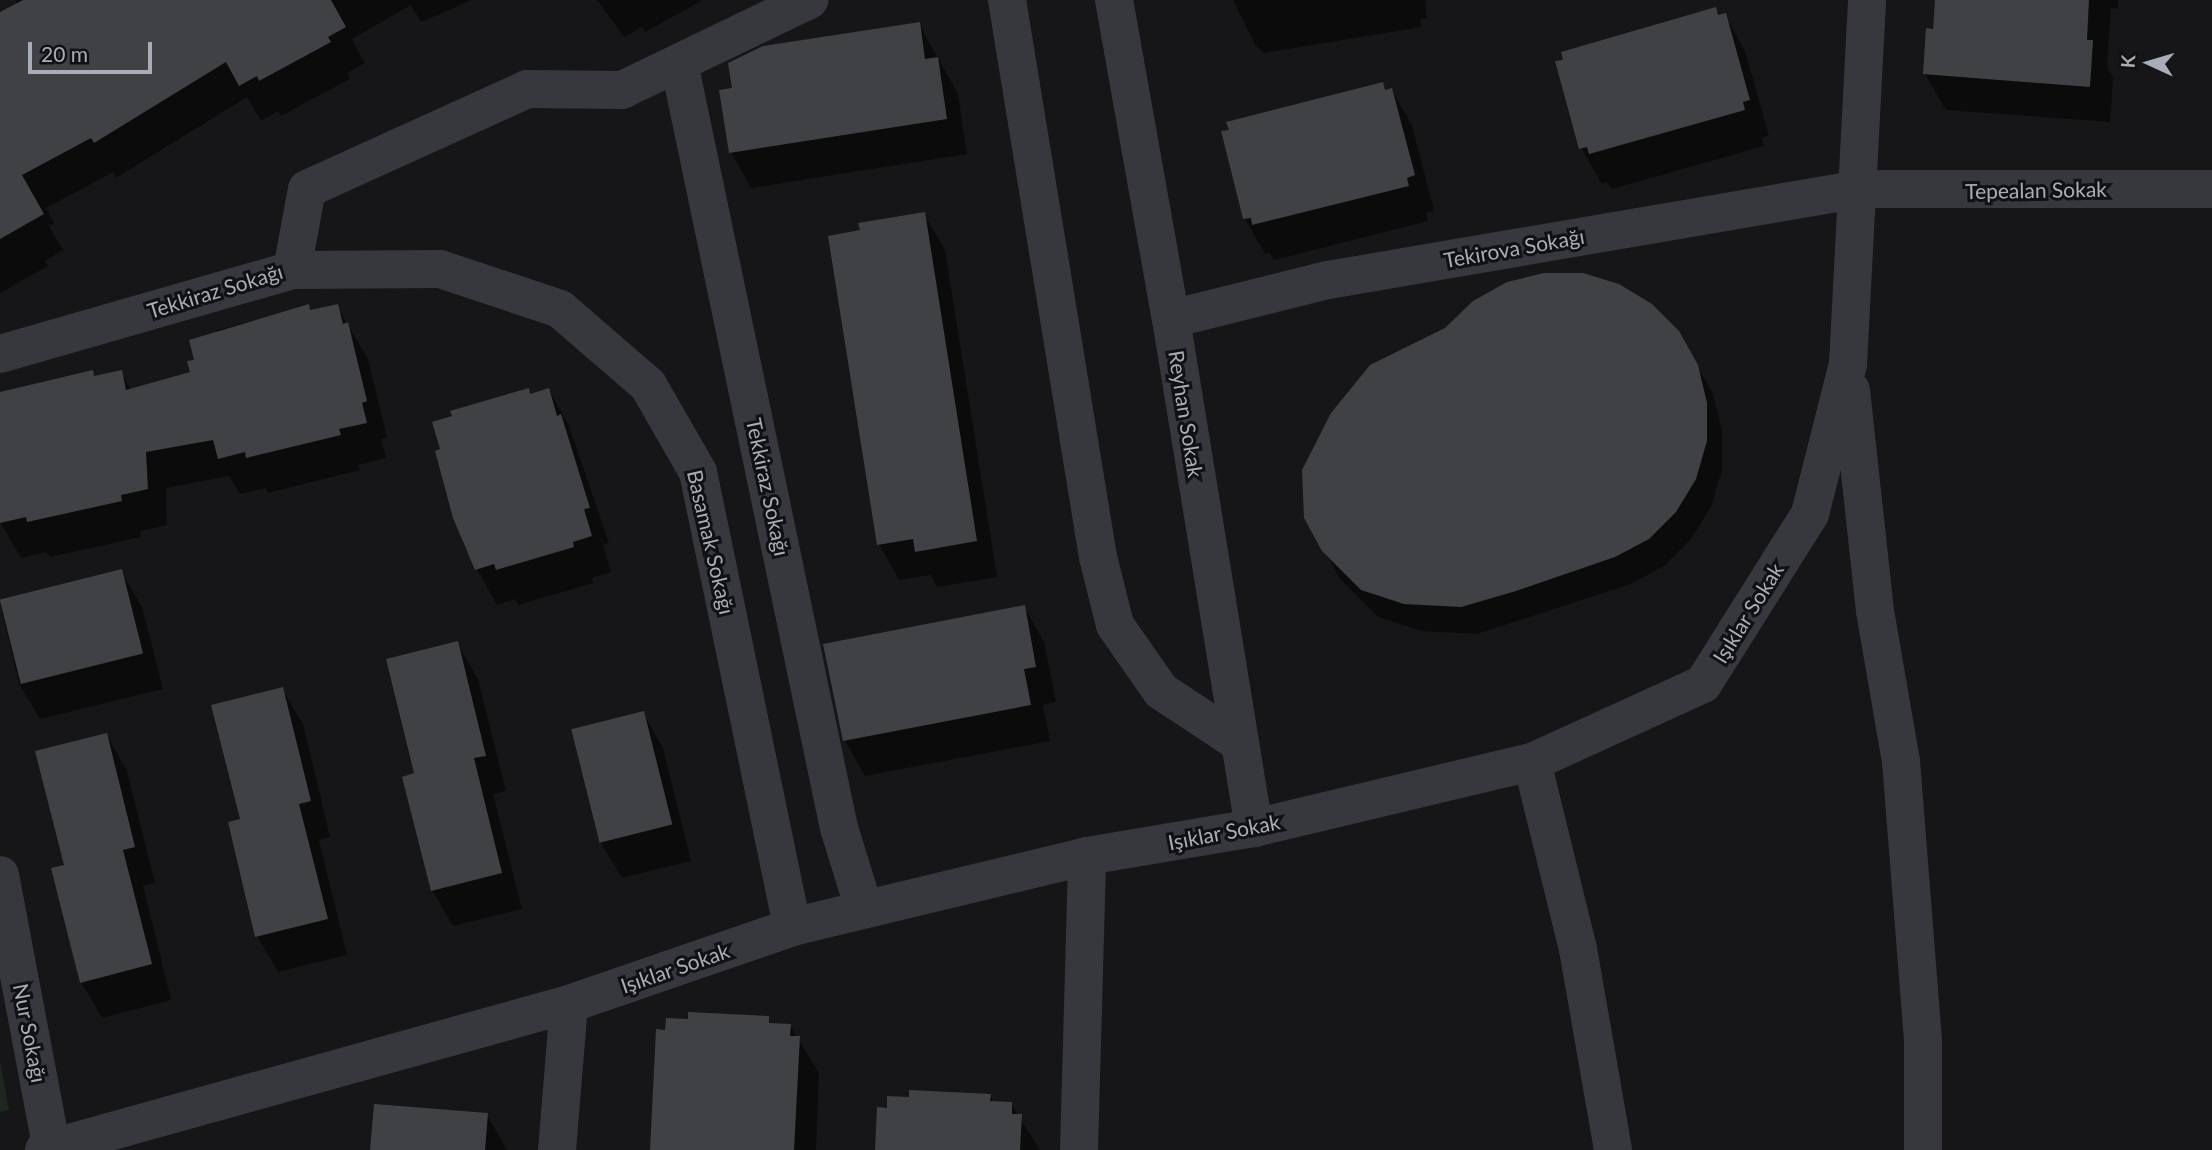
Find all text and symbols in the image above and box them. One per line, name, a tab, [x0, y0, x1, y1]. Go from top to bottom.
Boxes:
scale bar	[32, 28, 156, 72]
north arrow	[2114, 28, 2184, 98]
text: 20 m	[41, 41, 88, 66]
text: K	[2116, 54, 2139, 69]
street label: Tepealan Sokak	[1965, 176, 2107, 204]
street label: Tekirova Sokağı	[1442, 223, 1586, 273]
street label: Tekkiraz Sokağı	[144, 258, 286, 324]
street label: Reyhan Sokak	[1164, 349, 1208, 479]
street label: Tekkiraz Sokağı	[741, 416, 795, 558]
street label: Basamak Sokağı	[682, 467, 740, 617]
street label: Işıklar Sokak	[1707, 558, 1789, 668]
street label: Işıklar Sokak	[1166, 809, 1282, 855]
street label: Işıklar Sokak	[617, 938, 733, 998]
street label: Nur Sokağı	[8, 981, 52, 1085]

